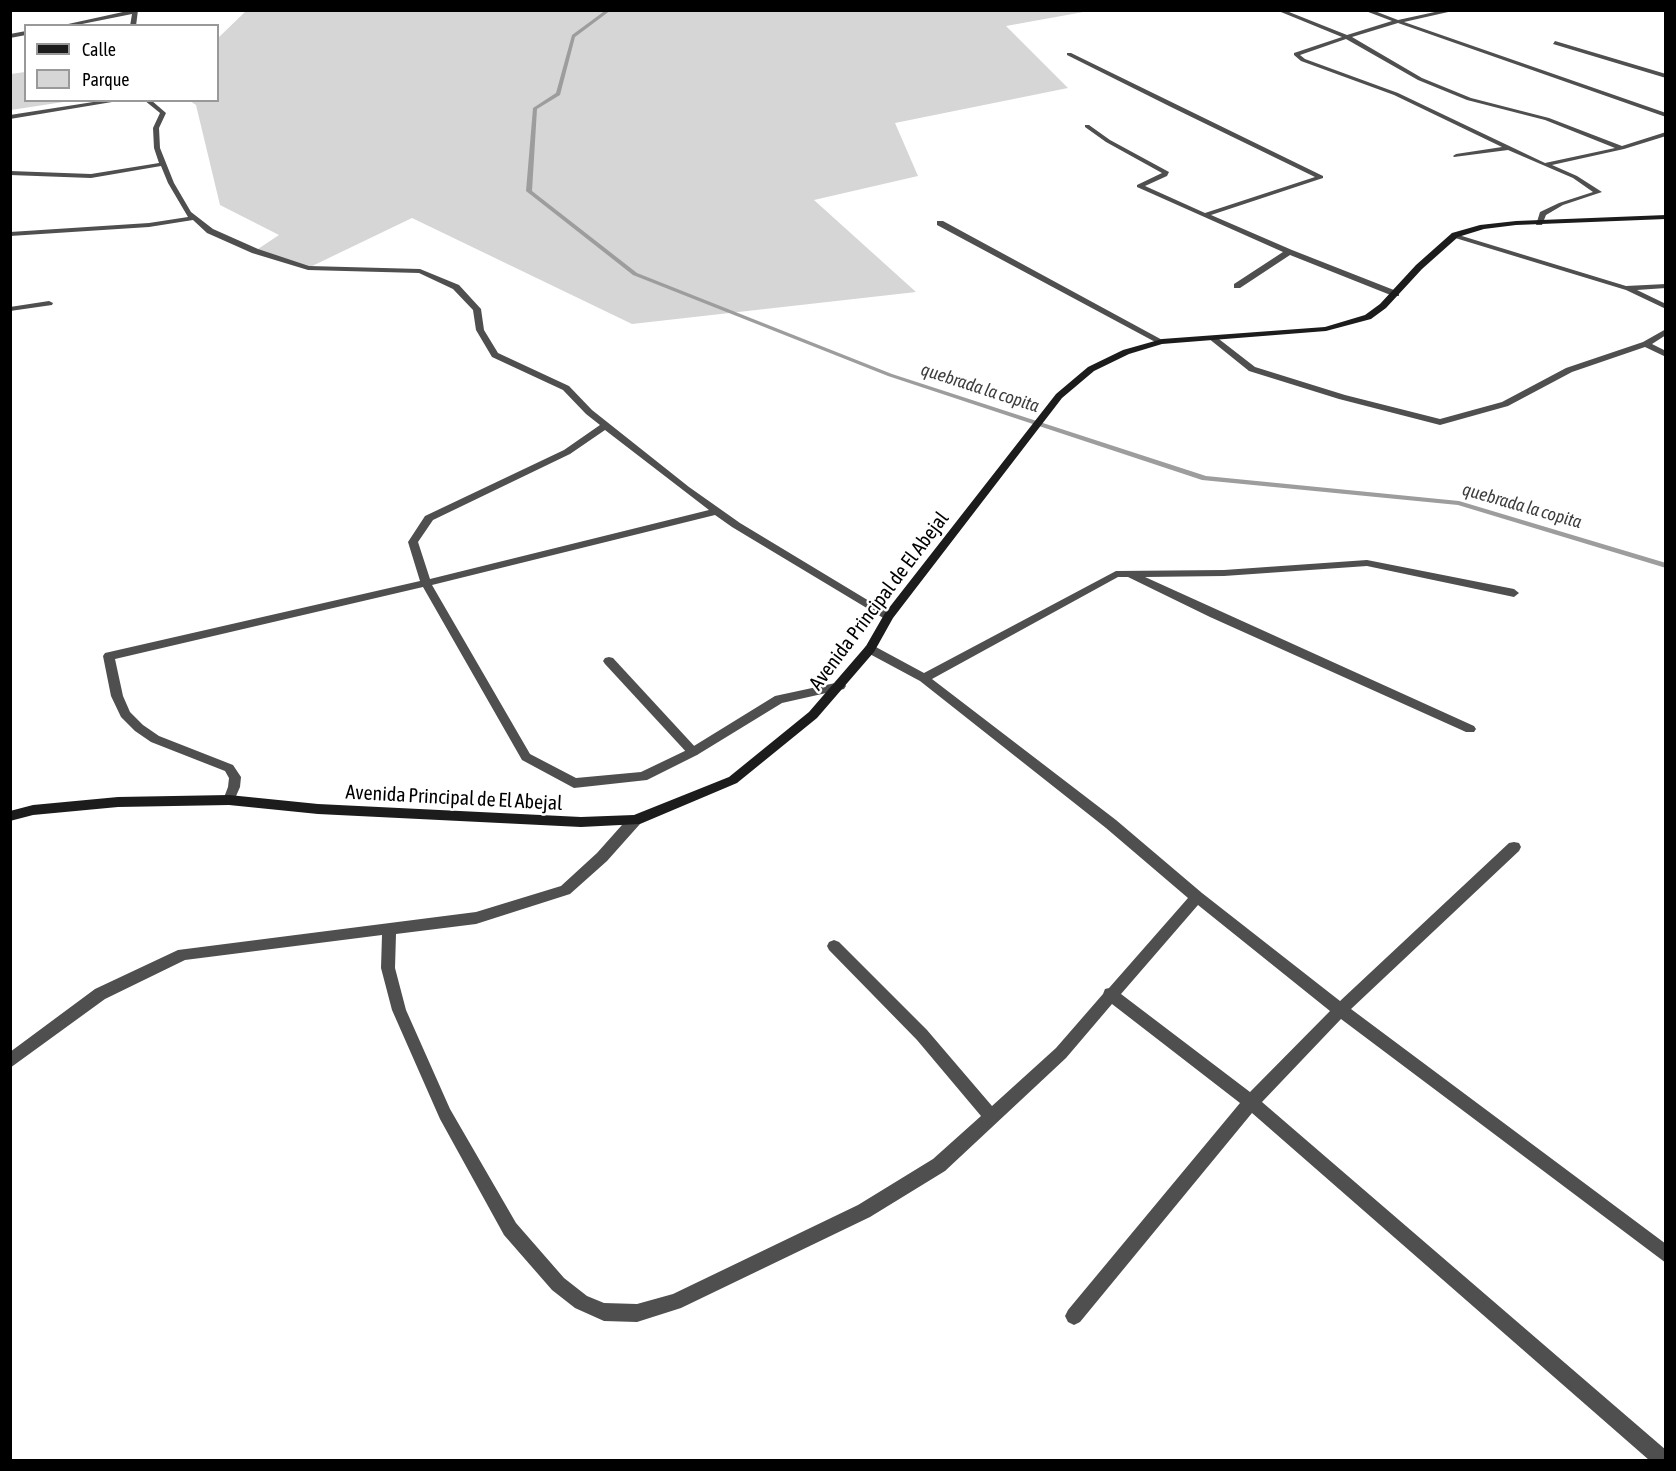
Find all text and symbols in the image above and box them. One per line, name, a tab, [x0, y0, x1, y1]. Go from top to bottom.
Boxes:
legend	[24, 24, 219, 102]
text: Calle	[82, 39, 116, 60]
text: Parque	[82, 69, 130, 90]
water label: quebrada la copita	[918, 359, 1042, 417]
water label: quebrada la copita	[1460, 479, 1584, 533]
street label: Avenida Principal de El Abejal	[804, 507, 954, 695]
street label: Avenida Principal de El Abejal	[345, 780, 563, 816]

